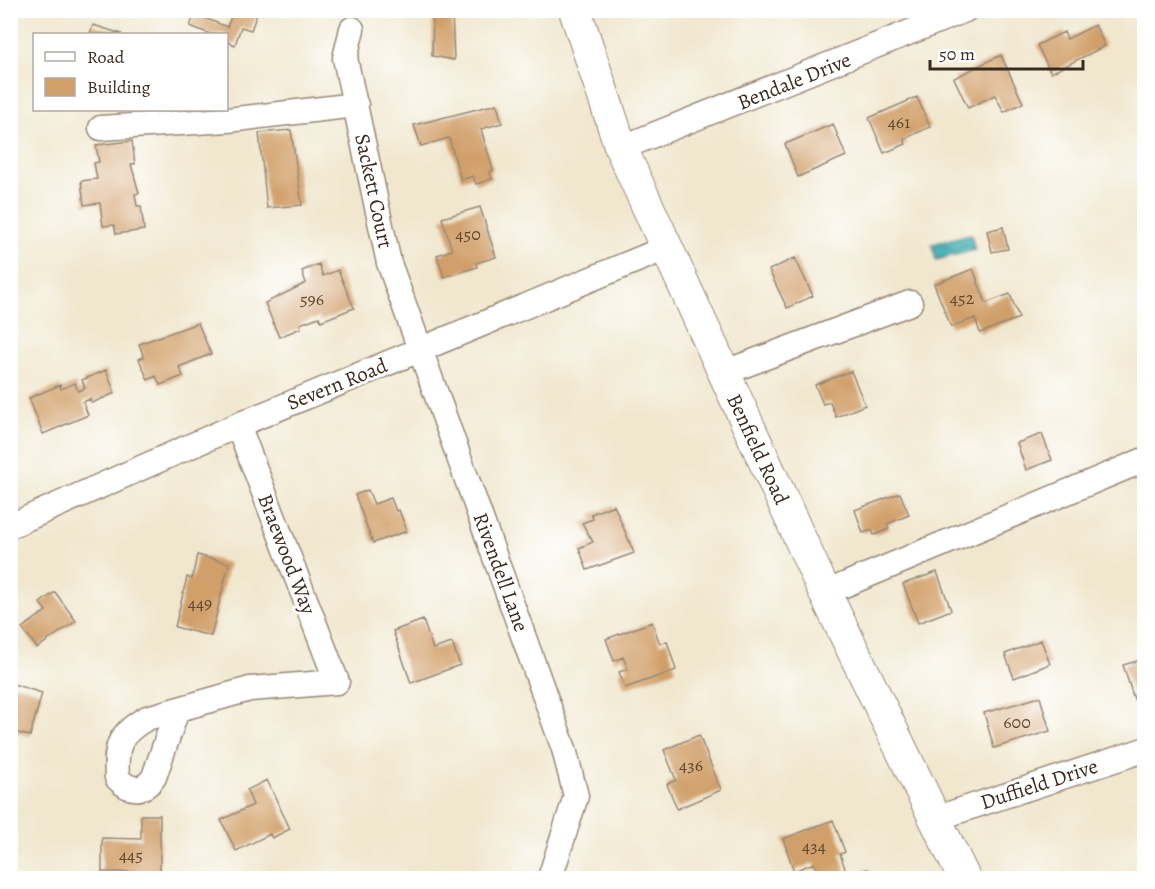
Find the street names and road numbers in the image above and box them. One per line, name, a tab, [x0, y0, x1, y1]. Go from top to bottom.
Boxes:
street label: Bendale Drive	[733, 46, 855, 116]
street label: Sackett Court	[348, 131, 400, 251]
street label: Severn Road	[283, 351, 392, 417]
street label: Benfield Road	[720, 389, 796, 510]
street label: Braewood Way	[251, 490, 323, 619]
street label: Rivendell Lane	[466, 509, 536, 635]
street label: Duffield Drive	[977, 752, 1101, 816]

